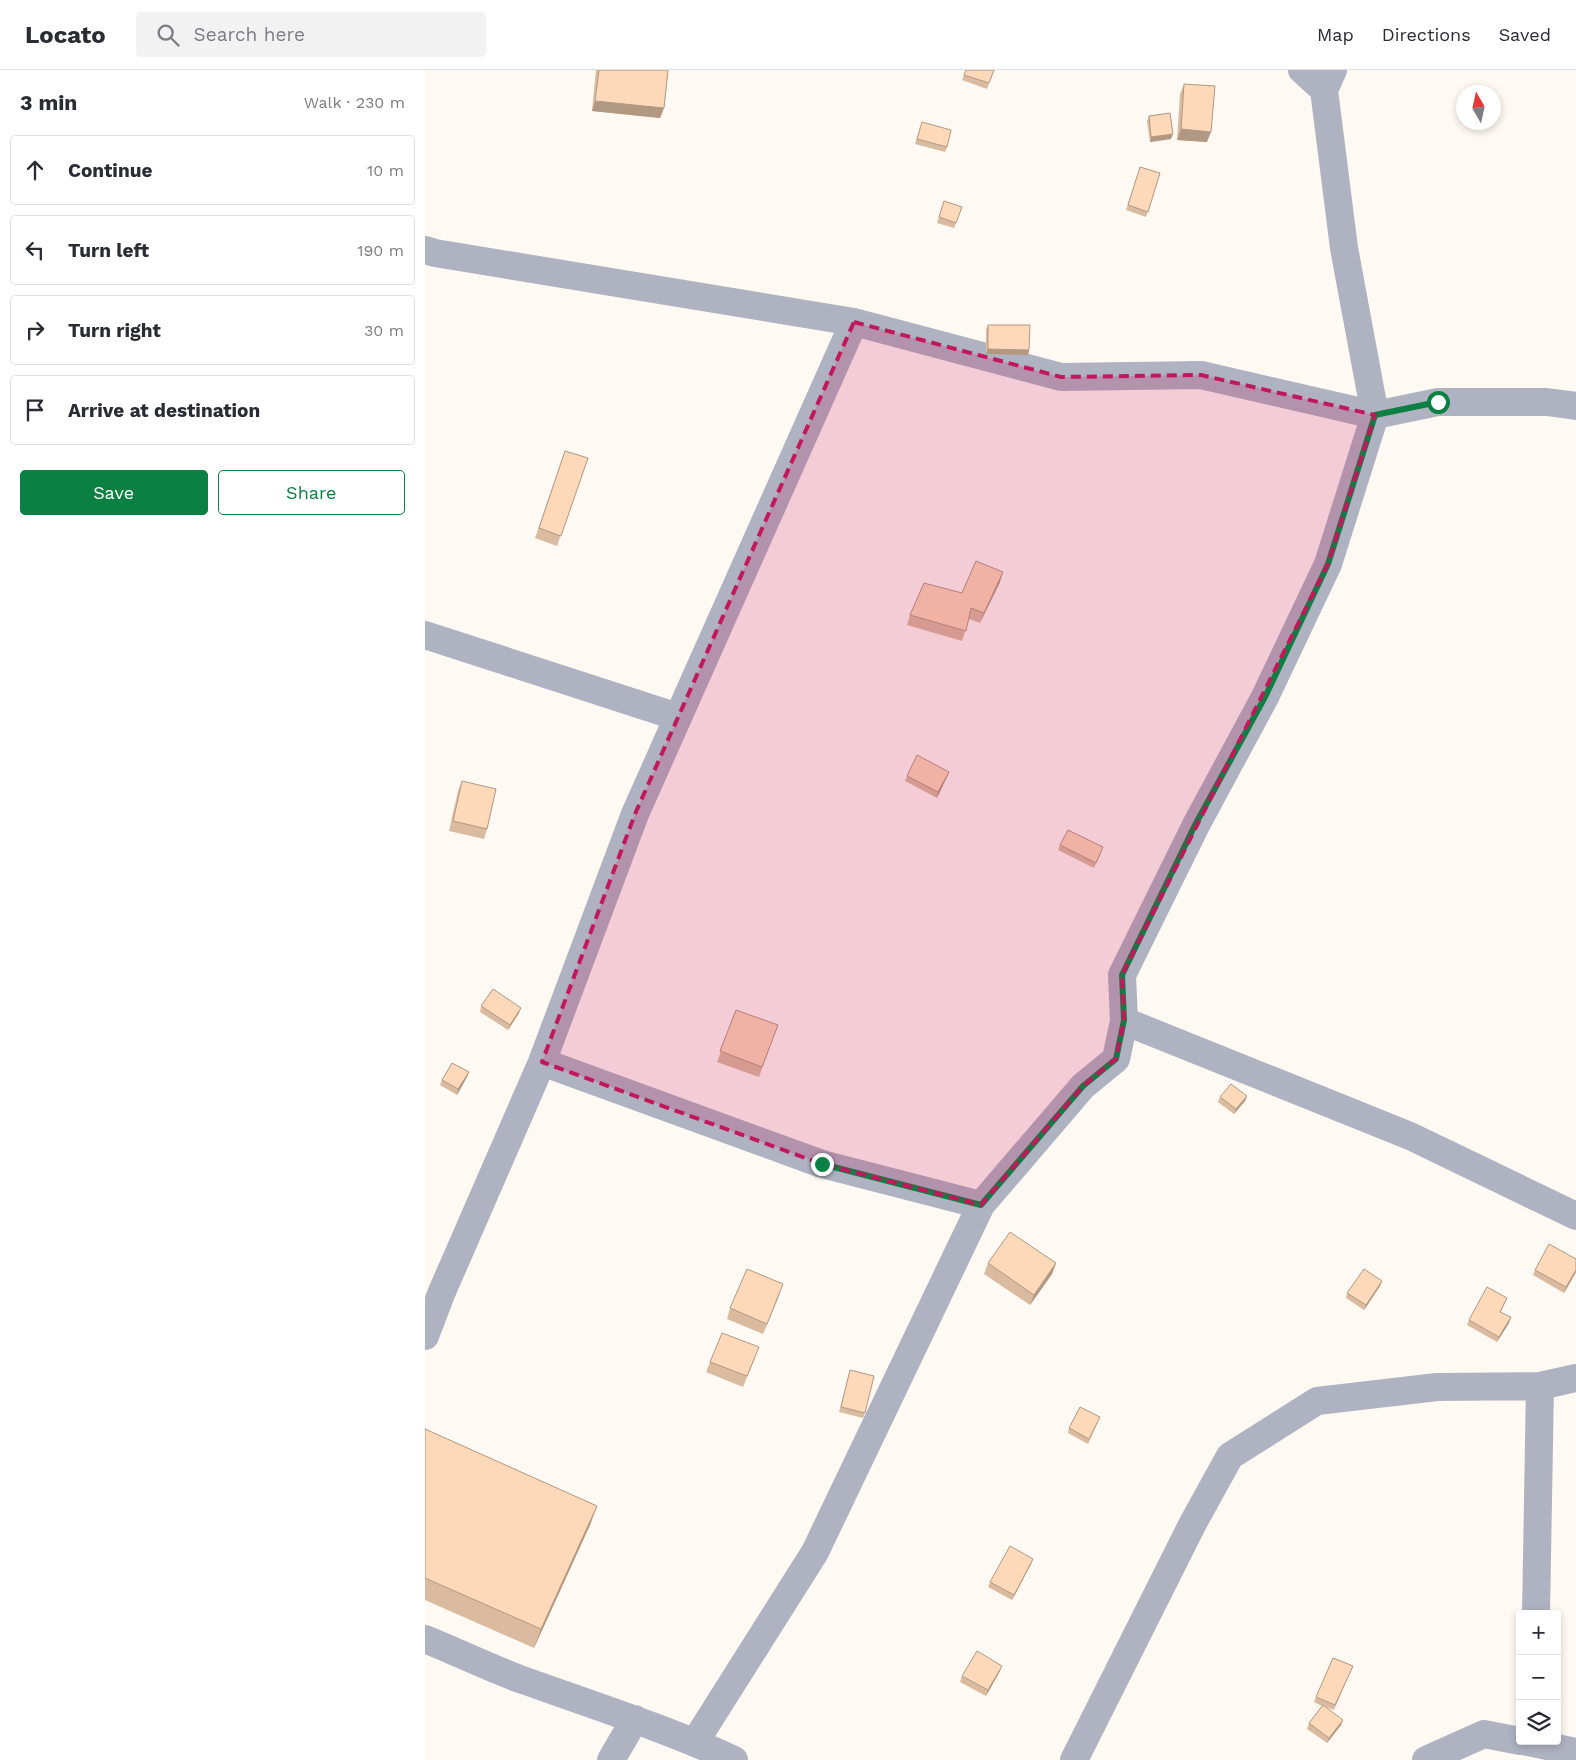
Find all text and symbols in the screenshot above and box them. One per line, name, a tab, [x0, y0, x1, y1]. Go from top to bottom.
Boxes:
search box	[136, 12, 486, 57]
text: Locato	[25, 21, 106, 49]
icon: search	[154, 21, 182, 49]
text: Search here	[194, 23, 305, 46]
text: Map	[1317, 24, 1354, 45]
text: Directions	[1382, 24, 1471, 45]
text: Saved	[1499, 24, 1551, 45]
north arrow	[1456, 85, 1501, 130]
text: 3 min	[20, 90, 77, 115]
text: Walk · 230 m	[304, 93, 405, 112]
icon: ahead	[21, 156, 49, 184]
text: Continue	[68, 159, 152, 182]
text: 10 m	[367, 161, 404, 180]
icon: left	[21, 236, 49, 264]
text: Turn left	[68, 239, 149, 262]
text: 190 m	[357, 241, 404, 260]
icon: right	[21, 316, 49, 344]
text: Turn right	[68, 319, 161, 342]
text: 30 m	[364, 321, 404, 340]
route start	[1427, 391, 1450, 414]
icon: arrive	[21, 396, 49, 424]
text: Arrive at destination	[68, 399, 260, 422]
button: Save	[20, 470, 208, 515]
button: Share	[218, 470, 405, 515]
route end	[811, 1153, 834, 1176]
map controls	[1516, 1610, 1561, 1745]
button: +	[1516, 1610, 1561, 1655]
button: −	[1516, 1655, 1561, 1700]
button: layers	[1516, 1700, 1561, 1745]

